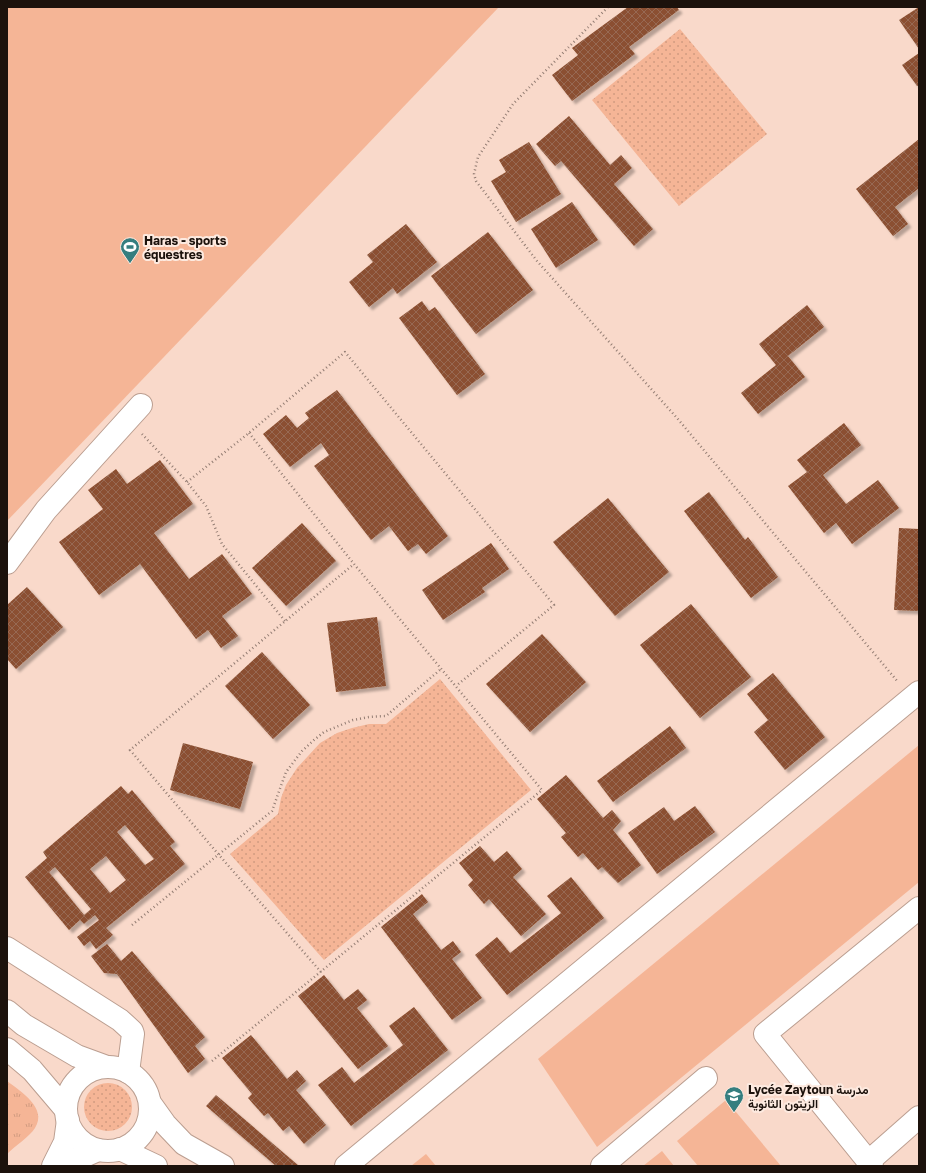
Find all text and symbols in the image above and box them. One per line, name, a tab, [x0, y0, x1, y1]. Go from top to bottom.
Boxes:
place label: Haras - sports équestres	[144, 233, 227, 262]
sports icon: Haras - sports équestres	[119, 236, 141, 264]
place label: Lycée Zaytoun مدرسة الزيتون الثانوية	[748, 1082, 869, 1112]
school or university icon: Lycée Zaytoun مدرسة الزيتون الثانوية	[723, 1085, 745, 1113]

